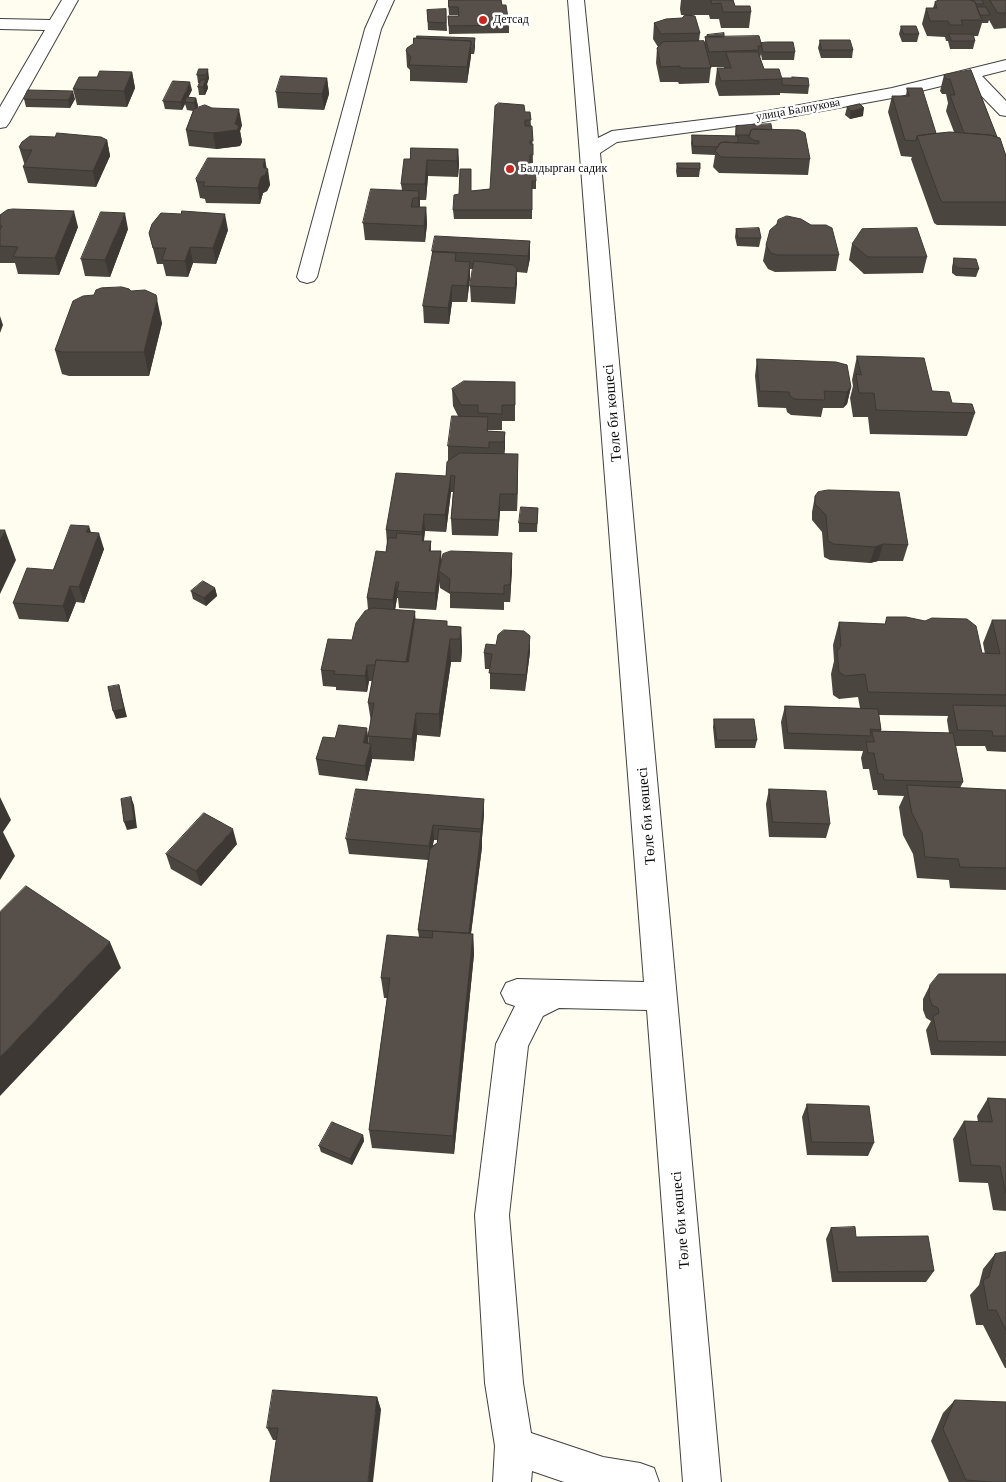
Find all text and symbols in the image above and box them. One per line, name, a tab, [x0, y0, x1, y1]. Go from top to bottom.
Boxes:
place label: Детсад	[493, 13, 529, 27]
marker: Детсад	[477, 14, 489, 26]
street label: улица Балпукова	[755, 95, 841, 125]
place label: Балдырган садик	[520, 162, 607, 176]
marker: Балдырган садик	[504, 163, 516, 175]
street label: Төле би көшесі	[600, 363, 626, 463]
street label: Төле би көшесі	[634, 766, 660, 866]
street label: Төле би көшесі	[668, 1170, 694, 1270]

